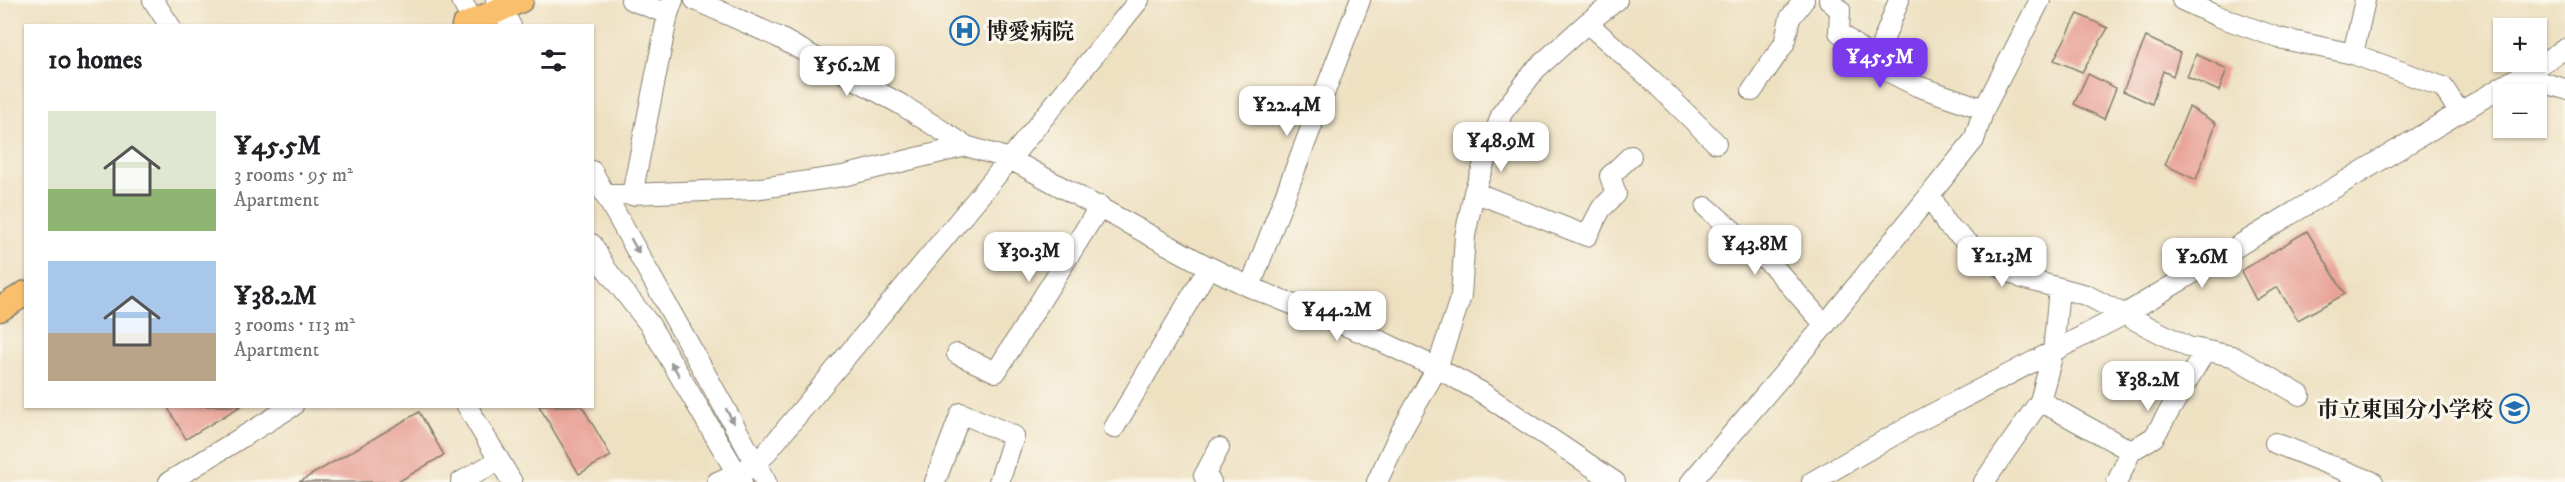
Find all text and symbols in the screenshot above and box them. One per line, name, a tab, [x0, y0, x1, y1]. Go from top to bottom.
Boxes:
hospital icon: 博愛病院	[949, 15, 981, 47]
map controls	[2493, 18, 2547, 138]
button: +	[2493, 18, 2547, 72]
place label: 博愛病院	[986, 19, 1074, 46]
pin: ¥45.5M	[1831, 38, 1929, 89]
text: 10 homes	[48, 44, 142, 77]
icon: filters	[537, 44, 570, 77]
text: ¥45.5M	[1847, 45, 1913, 70]
pin: ¥56.2M	[798, 46, 896, 97]
text: ¥56.2M	[814, 53, 880, 78]
button: −	[2493, 84, 2547, 138]
pin: ¥22.4M	[1238, 86, 1336, 137]
text: ¥22.4M	[1253, 93, 1321, 118]
pin: ¥48.9M	[1452, 122, 1550, 173]
text: ¥48.9M	[1467, 129, 1535, 154]
text: ¥45.5M	[234, 130, 321, 163]
icon: home	[96, 135, 168, 207]
text: 3 rooms · 95 m²	[234, 163, 353, 188]
text: Apartment	[234, 188, 319, 213]
pin: ¥43.8M	[1706, 225, 1804, 276]
pin: ¥30.3M	[980, 232, 1078, 283]
text: ¥43.8M	[1722, 232, 1788, 257]
pin: ¥21.3M	[1953, 237, 2051, 288]
one-way arrow	[630, 238, 640, 255]
pin: ¥26M	[2166, 238, 2238, 289]
text: ¥30.3M	[998, 239, 1060, 264]
text: ¥21.3M	[1971, 244, 2033, 269]
text: ¥26M	[2176, 245, 2228, 270]
text: ¥38.2M	[234, 280, 317, 313]
icon: home	[96, 285, 168, 357]
pin: ¥44.2M	[1288, 291, 1386, 342]
text: ¥44.2M	[1302, 298, 1372, 323]
text: 3 rooms · 113 m²	[234, 313, 355, 338]
text: Apartment	[234, 338, 319, 363]
one-way arrow	[670, 361, 681, 377]
pin: ¥38.2M	[2099, 361, 2197, 412]
text: ¥38.2M	[2116, 368, 2180, 393]
school or university icon: 市立東国分小学校	[2498, 393, 2530, 425]
place label: 市立東国分小学校	[2317, 397, 2493, 424]
one-way arrow	[725, 408, 735, 425]

